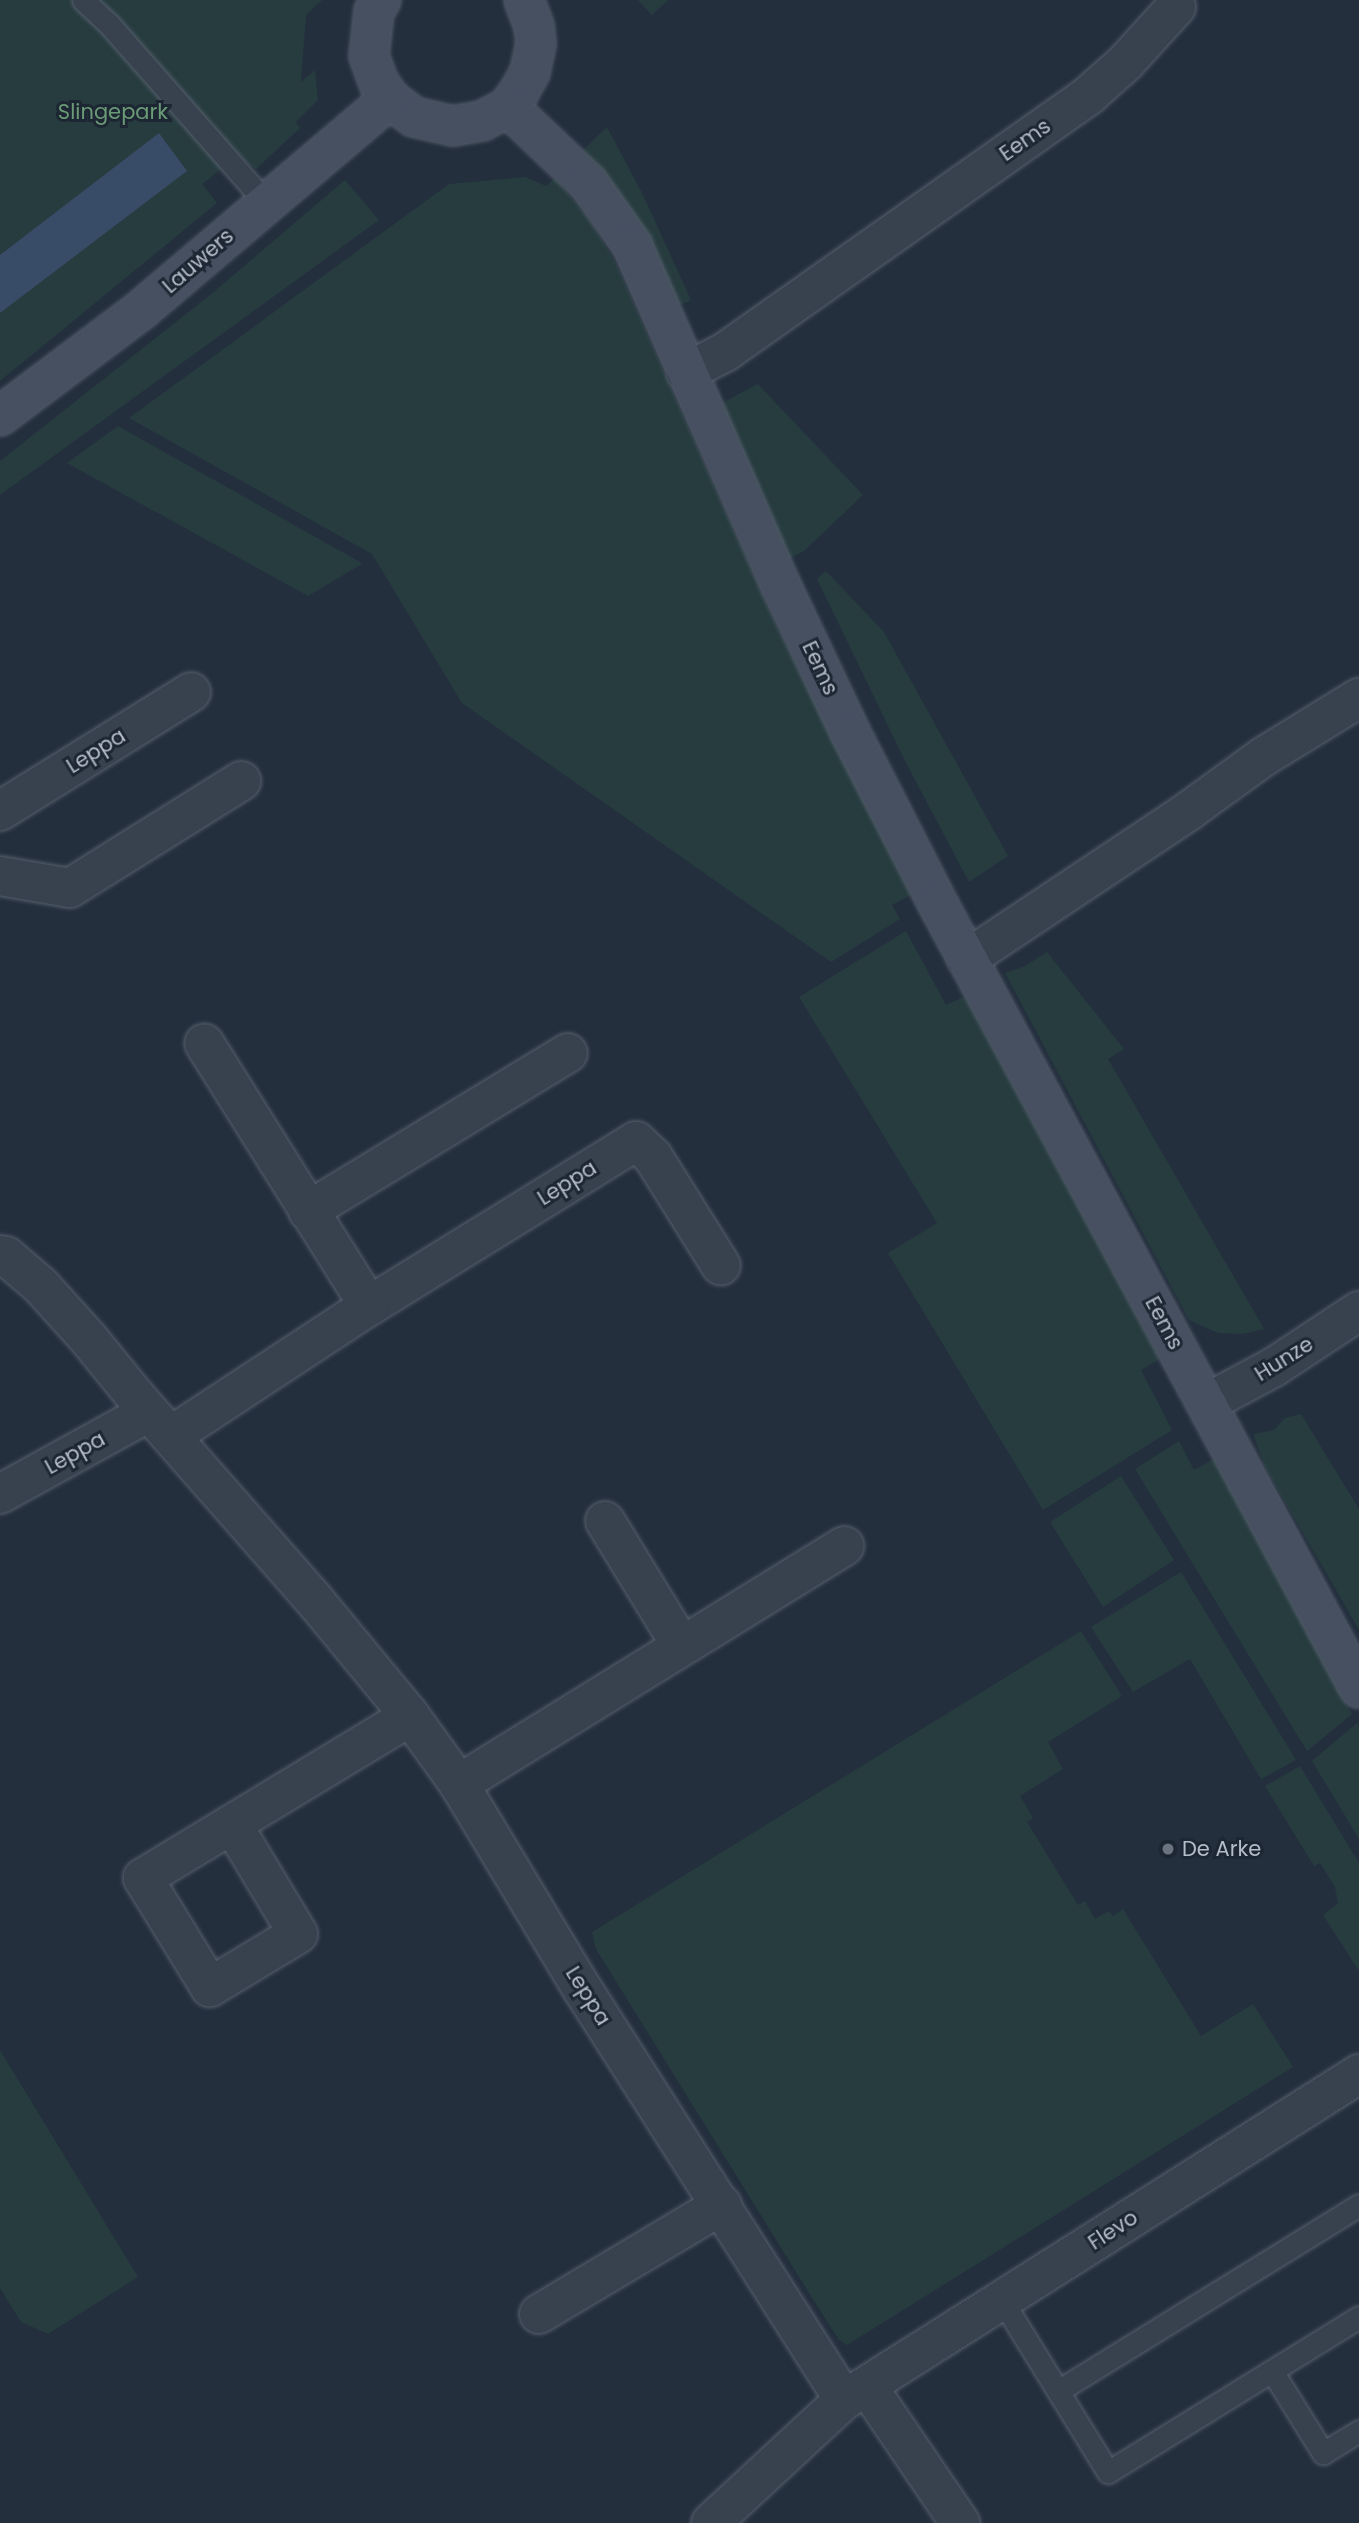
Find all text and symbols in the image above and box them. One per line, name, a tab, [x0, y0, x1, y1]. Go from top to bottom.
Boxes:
park label: Slingepark	[58, 99, 168, 125]
street label: Eems	[995, 114, 1055, 166]
street label: Lauwers	[157, 223, 239, 299]
street label: Eems	[797, 637, 843, 699]
street label: Leppa	[62, 723, 130, 779]
street label: Leppa	[533, 1155, 601, 1211]
street label: Eems	[1140, 1292, 1188, 1354]
street label: Hunze	[1250, 1331, 1318, 1387]
street label: Leppa	[41, 1426, 109, 1480]
place label: De Arke	[1182, 1836, 1261, 1862]
marker: De Arke	[1160, 1841, 1176, 1857]
street label: Leppa	[560, 1962, 616, 2030]
street label: Flevo	[1083, 2205, 1143, 2255]

